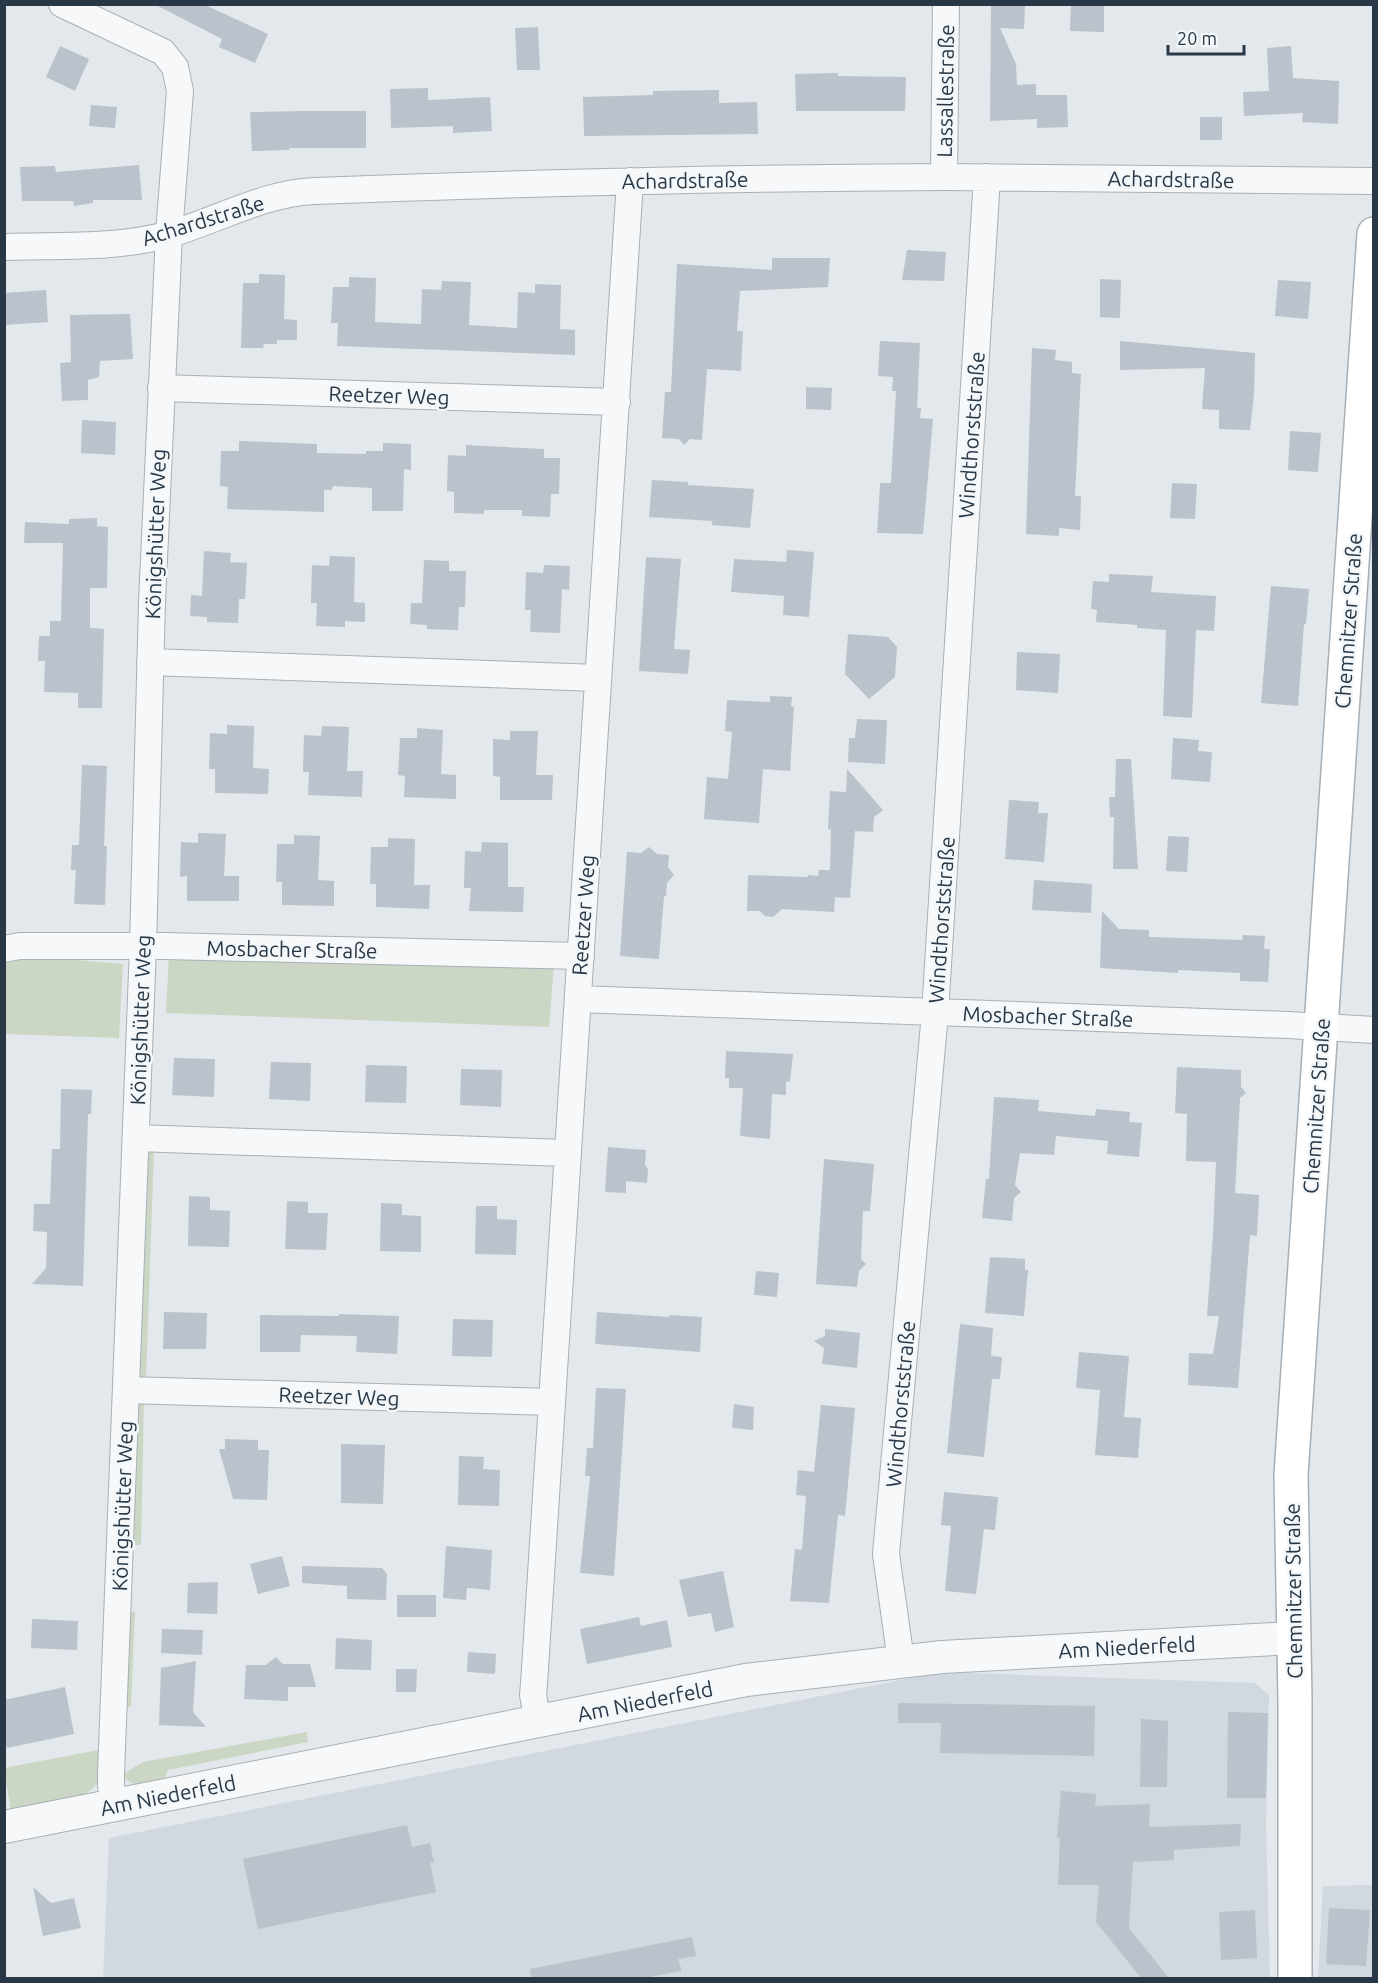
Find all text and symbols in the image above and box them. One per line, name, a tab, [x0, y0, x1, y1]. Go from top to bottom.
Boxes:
scale bar	[1168, 18, 1244, 56]
street label: Lassallestraße	[932, 24, 958, 158]
text: 20 m	[1177, 28, 1217, 48]
street label: Achardstraße	[1107, 166, 1235, 192]
street label: Achardstraße	[621, 167, 749, 193]
street label: Achardstraße	[139, 190, 267, 250]
street label: Windthorststraße	[953, 351, 989, 519]
street label: Reetzer Weg	[328, 381, 450, 409]
street label: Königshütter Weg	[140, 448, 170, 620]
street label: Chemnitzer Straße	[1330, 532, 1366, 710]
street label: Windthorststraße	[923, 836, 959, 1004]
street label: Reetzer Weg	[567, 854, 599, 976]
street label: Königshütter Weg	[125, 934, 155, 1106]
street label: Mosbacher Straße	[206, 936, 378, 962]
street label: Mosbacher Straße	[962, 1001, 1134, 1031]
street label: Chemnitzer Straße	[1298, 1017, 1334, 1195]
street label: Windthorststraße	[881, 1320, 919, 1488]
street label: Reetzer Weg	[278, 1382, 400, 1410]
street label: Königshütter Weg	[107, 1420, 137, 1592]
street label: Chemnitzer Straße	[1279, 1503, 1307, 1679]
street label: Am Niederfeld	[1058, 1631, 1196, 1663]
street label: Am Niederfeld	[575, 1676, 715, 1726]
street label: Am Niederfeld	[98, 1770, 238, 1820]

